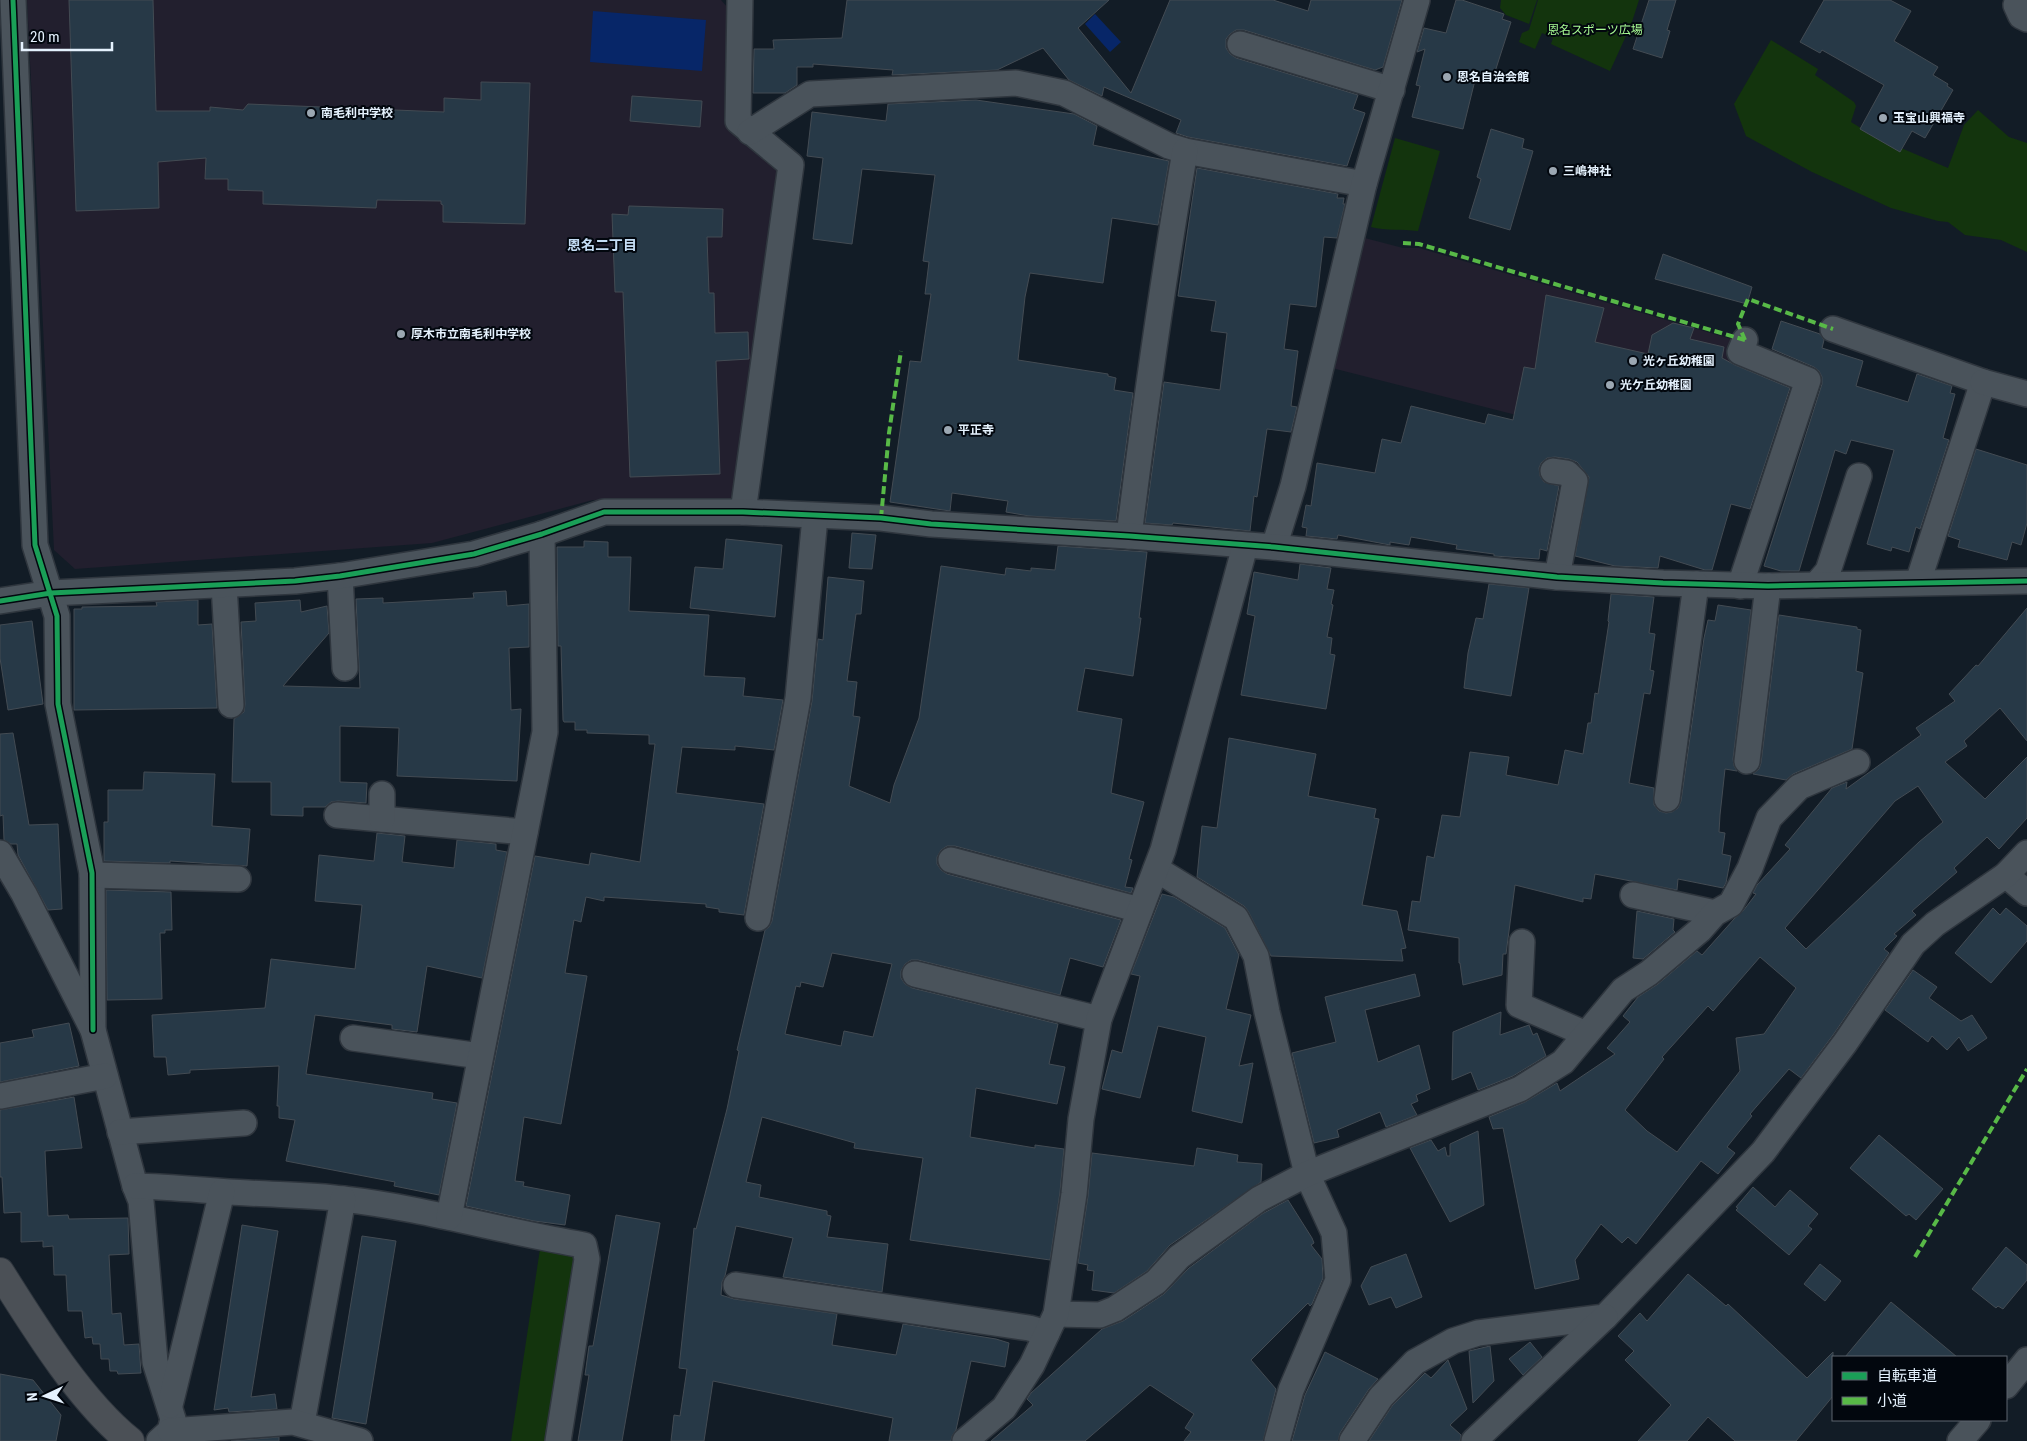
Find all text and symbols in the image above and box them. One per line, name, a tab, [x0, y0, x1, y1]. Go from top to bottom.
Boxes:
scale bar	[22, 20, 112, 52]
park label: 恩名スポーツ広場	[1547, 23, 1643, 37]
text: 20 m	[30, 28, 60, 46]
place label: 恩名自治会館	[1457, 70, 1529, 84]
marker: 恩名自治会館	[1441, 71, 1453, 83]
place label: 南毛利中学校	[321, 106, 393, 120]
marker: 南毛利中学校	[305, 107, 317, 119]
place label: 玉宝山興福寺	[1893, 111, 1965, 125]
marker: 玉宝山興福寺	[1877, 112, 1889, 124]
place label: 三嶋神社	[1563, 164, 1611, 178]
marker: 三嶋神社	[1547, 165, 1559, 177]
district label: 恩名二丁目	[567, 237, 637, 253]
place label: 厚木市立南毛利中学校	[411, 327, 531, 341]
marker: 厚木市立南毛利中学校	[395, 328, 407, 340]
place label: 光ヶ丘幼稚園	[1643, 354, 1715, 368]
marker: 光ヶ丘幼稚園	[1627, 355, 1639, 367]
place label: 光ケ丘幼稚園	[1620, 378, 1692, 392]
marker: 光ケ丘幼稚園	[1604, 379, 1616, 391]
place label: 平正寺	[958, 423, 994, 437]
marker: 平正寺	[942, 424, 954, 436]
legend	[1832, 1356, 2007, 1421]
text: 自転車道	[1877, 1367, 1937, 1385]
north arrow	[20, 1371, 70, 1421]
text: N	[24, 1392, 40, 1402]
text: 小道	[1877, 1392, 1907, 1410]

